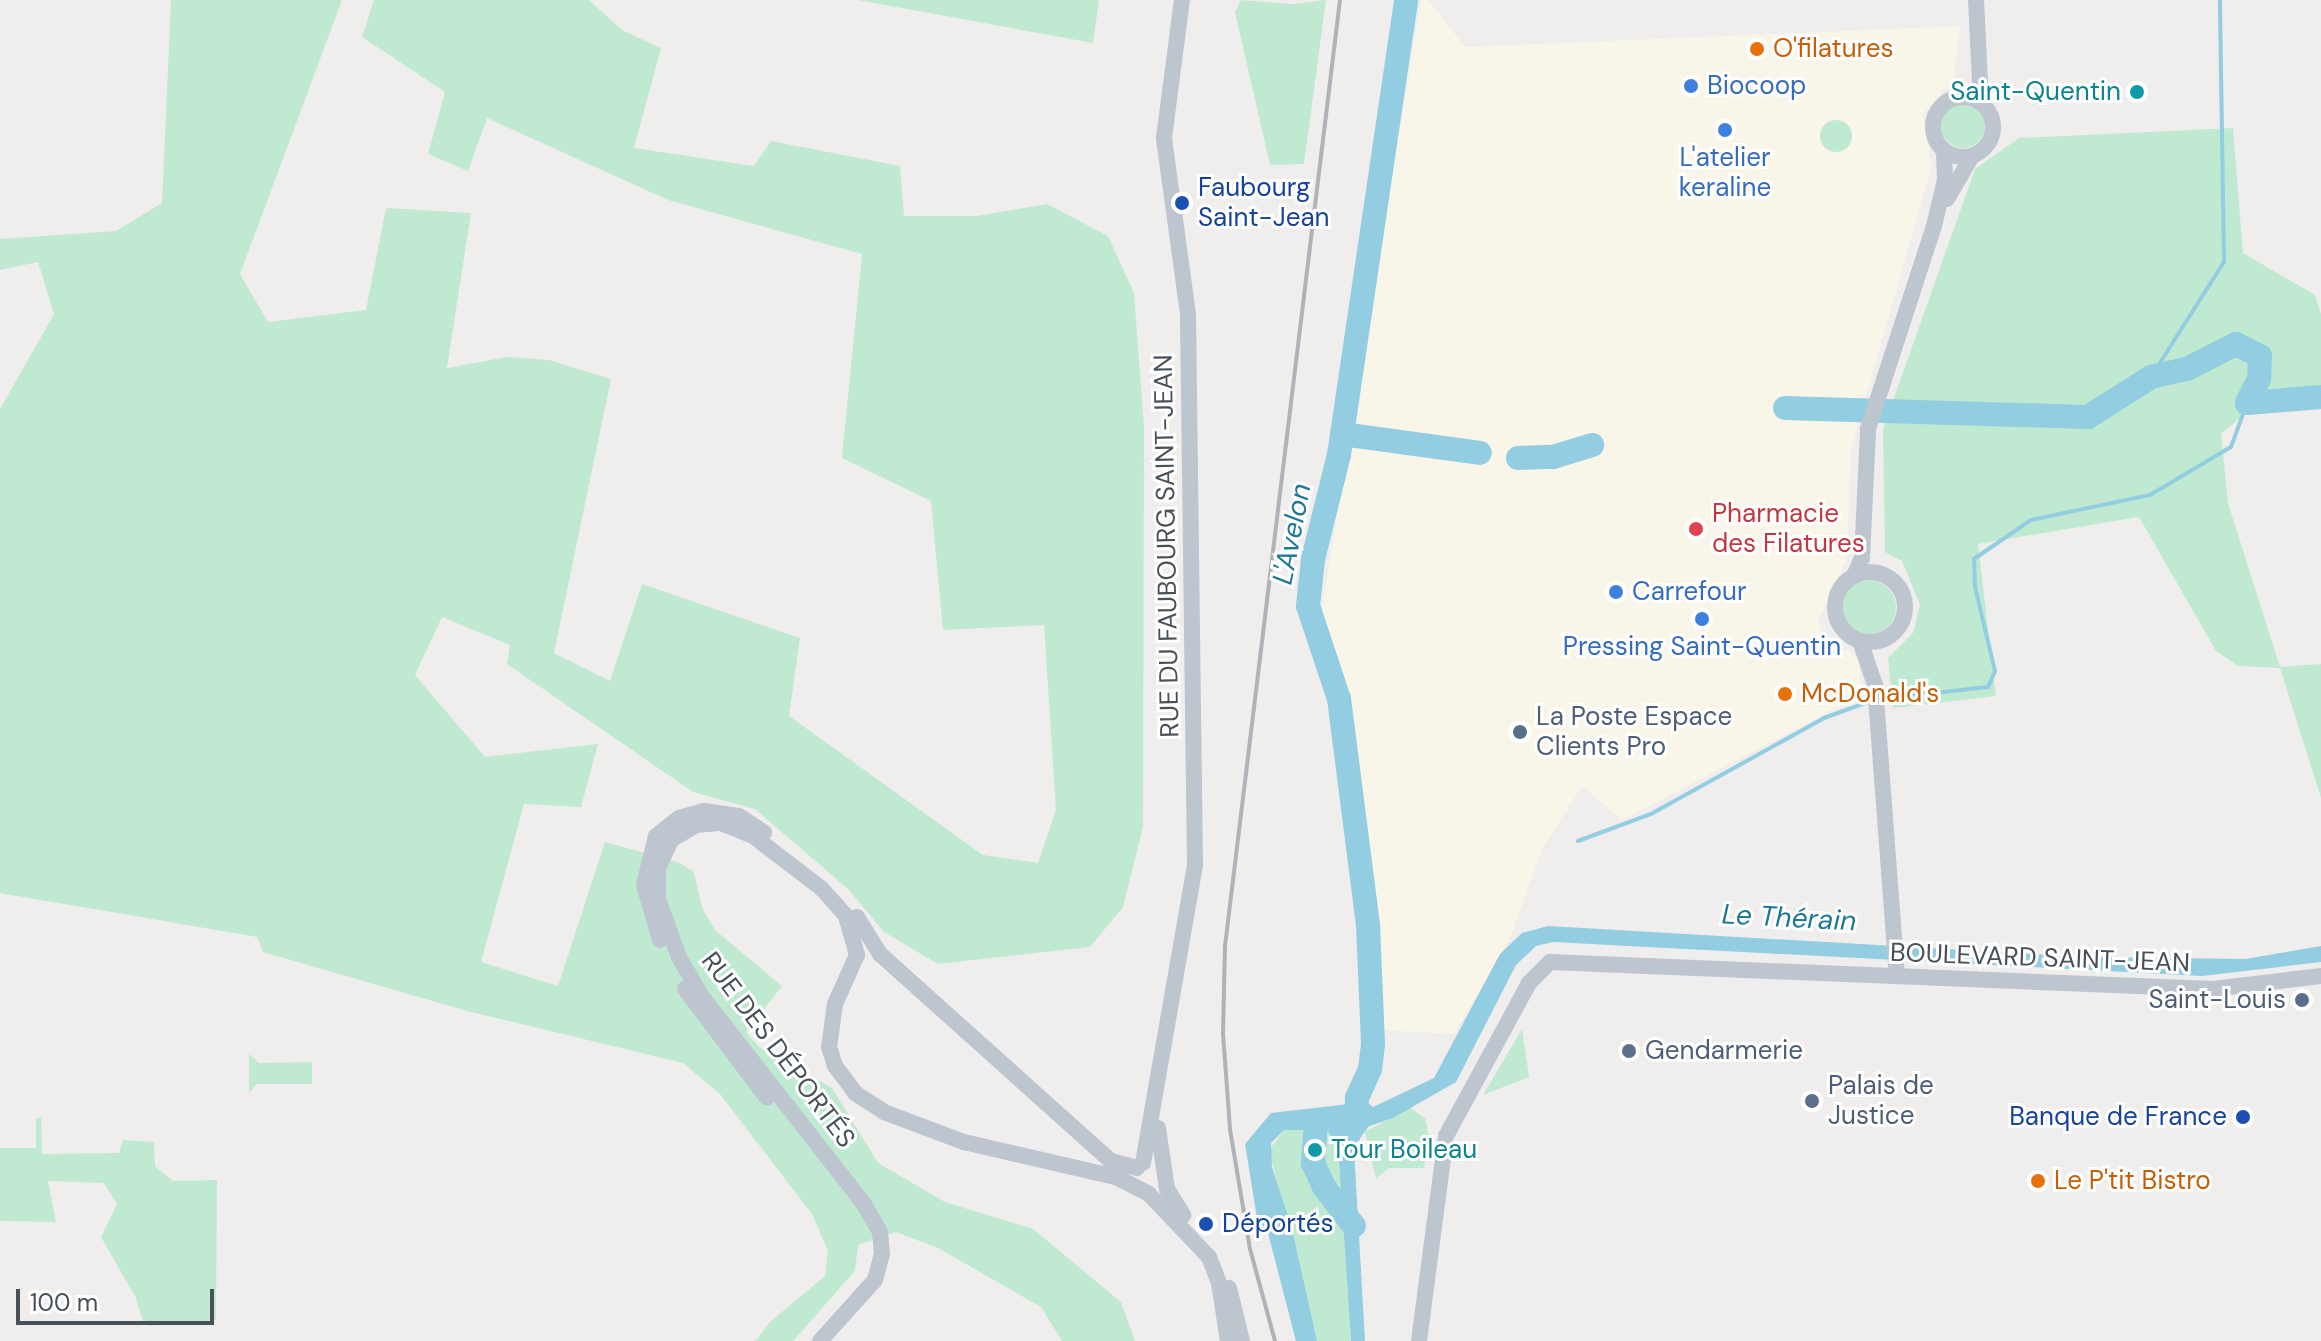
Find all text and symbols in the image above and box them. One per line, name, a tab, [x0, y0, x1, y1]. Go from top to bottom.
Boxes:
place label: O'filatures	[1773, 33, 1894, 65]
marker: O'filatures	[1748, 40, 1766, 58]
place label: Biocoop	[1707, 70, 1806, 102]
place label: Saint-Quentin	[1950, 76, 2121, 108]
marker: Biocoop	[1682, 77, 1700, 95]
marker: Saint-Quentin	[2128, 83, 2146, 101]
marker: L'atelier keraline	[1716, 121, 1734, 139]
place label: L'atelier keraline	[1679, 142, 1771, 204]
place label: Faubourg Saint-Jean	[1198, 172, 1330, 234]
marker: Faubourg Saint-Jean	[1173, 194, 1191, 212]
street label: RUE DU FAUBOURG SAINT-JEAN	[1148, 354, 1186, 738]
water label: L'Avelon	[1266, 481, 1318, 587]
place label: Pharmacie des Filatures	[1712, 498, 1865, 560]
marker: Pharmacie des Filatures	[1687, 520, 1705, 538]
place label: Carrefour	[1632, 576, 1747, 608]
marker: Carrefour	[1607, 583, 1625, 601]
marker: Pressing Saint-Quentin	[1693, 610, 1711, 628]
place label: Pressing Saint-Quentin	[1563, 631, 1841, 663]
place label: McDonald's	[1801, 678, 1939, 710]
marker: McDonald's	[1776, 685, 1794, 703]
place label: La Poste Espace Clients Pro	[1536, 701, 1732, 762]
marker: La Poste Espace Clients Pro	[1511, 723, 1529, 741]
water label: Le Thérain	[1721, 898, 1857, 938]
street label: BOULEVARD SAINT-JEAN	[1889, 937, 2191, 979]
street label: RUE DES DÉPORTÉS	[694, 946, 862, 1154]
place label: Saint-Louis	[2149, 984, 2286, 1016]
marker: Saint-Louis	[2293, 991, 2311, 1009]
place label: Gendarmerie	[1645, 1035, 1803, 1067]
marker: Gendarmerie	[1620, 1042, 1638, 1060]
place label: Palais de Justice	[1828, 1070, 1934, 1132]
marker: Palais de Justice	[1803, 1092, 1821, 1110]
place label: Banque de France	[2009, 1101, 2227, 1133]
marker: Banque de France	[2234, 1108, 2252, 1126]
place label: Tour Boileau	[1331, 1134, 1477, 1166]
marker: Tour Boileau	[1306, 1141, 1324, 1159]
place label: Le P'tit Bistro	[2054, 1165, 2211, 1197]
marker: Le P'tit Bistro	[2029, 1172, 2047, 1190]
place label: Déportés	[1222, 1208, 1334, 1240]
marker: Déportés	[1197, 1215, 1215, 1233]
scale bar	[20, 1273, 218, 1323]
text: 100 m	[30, 1287, 98, 1318]

